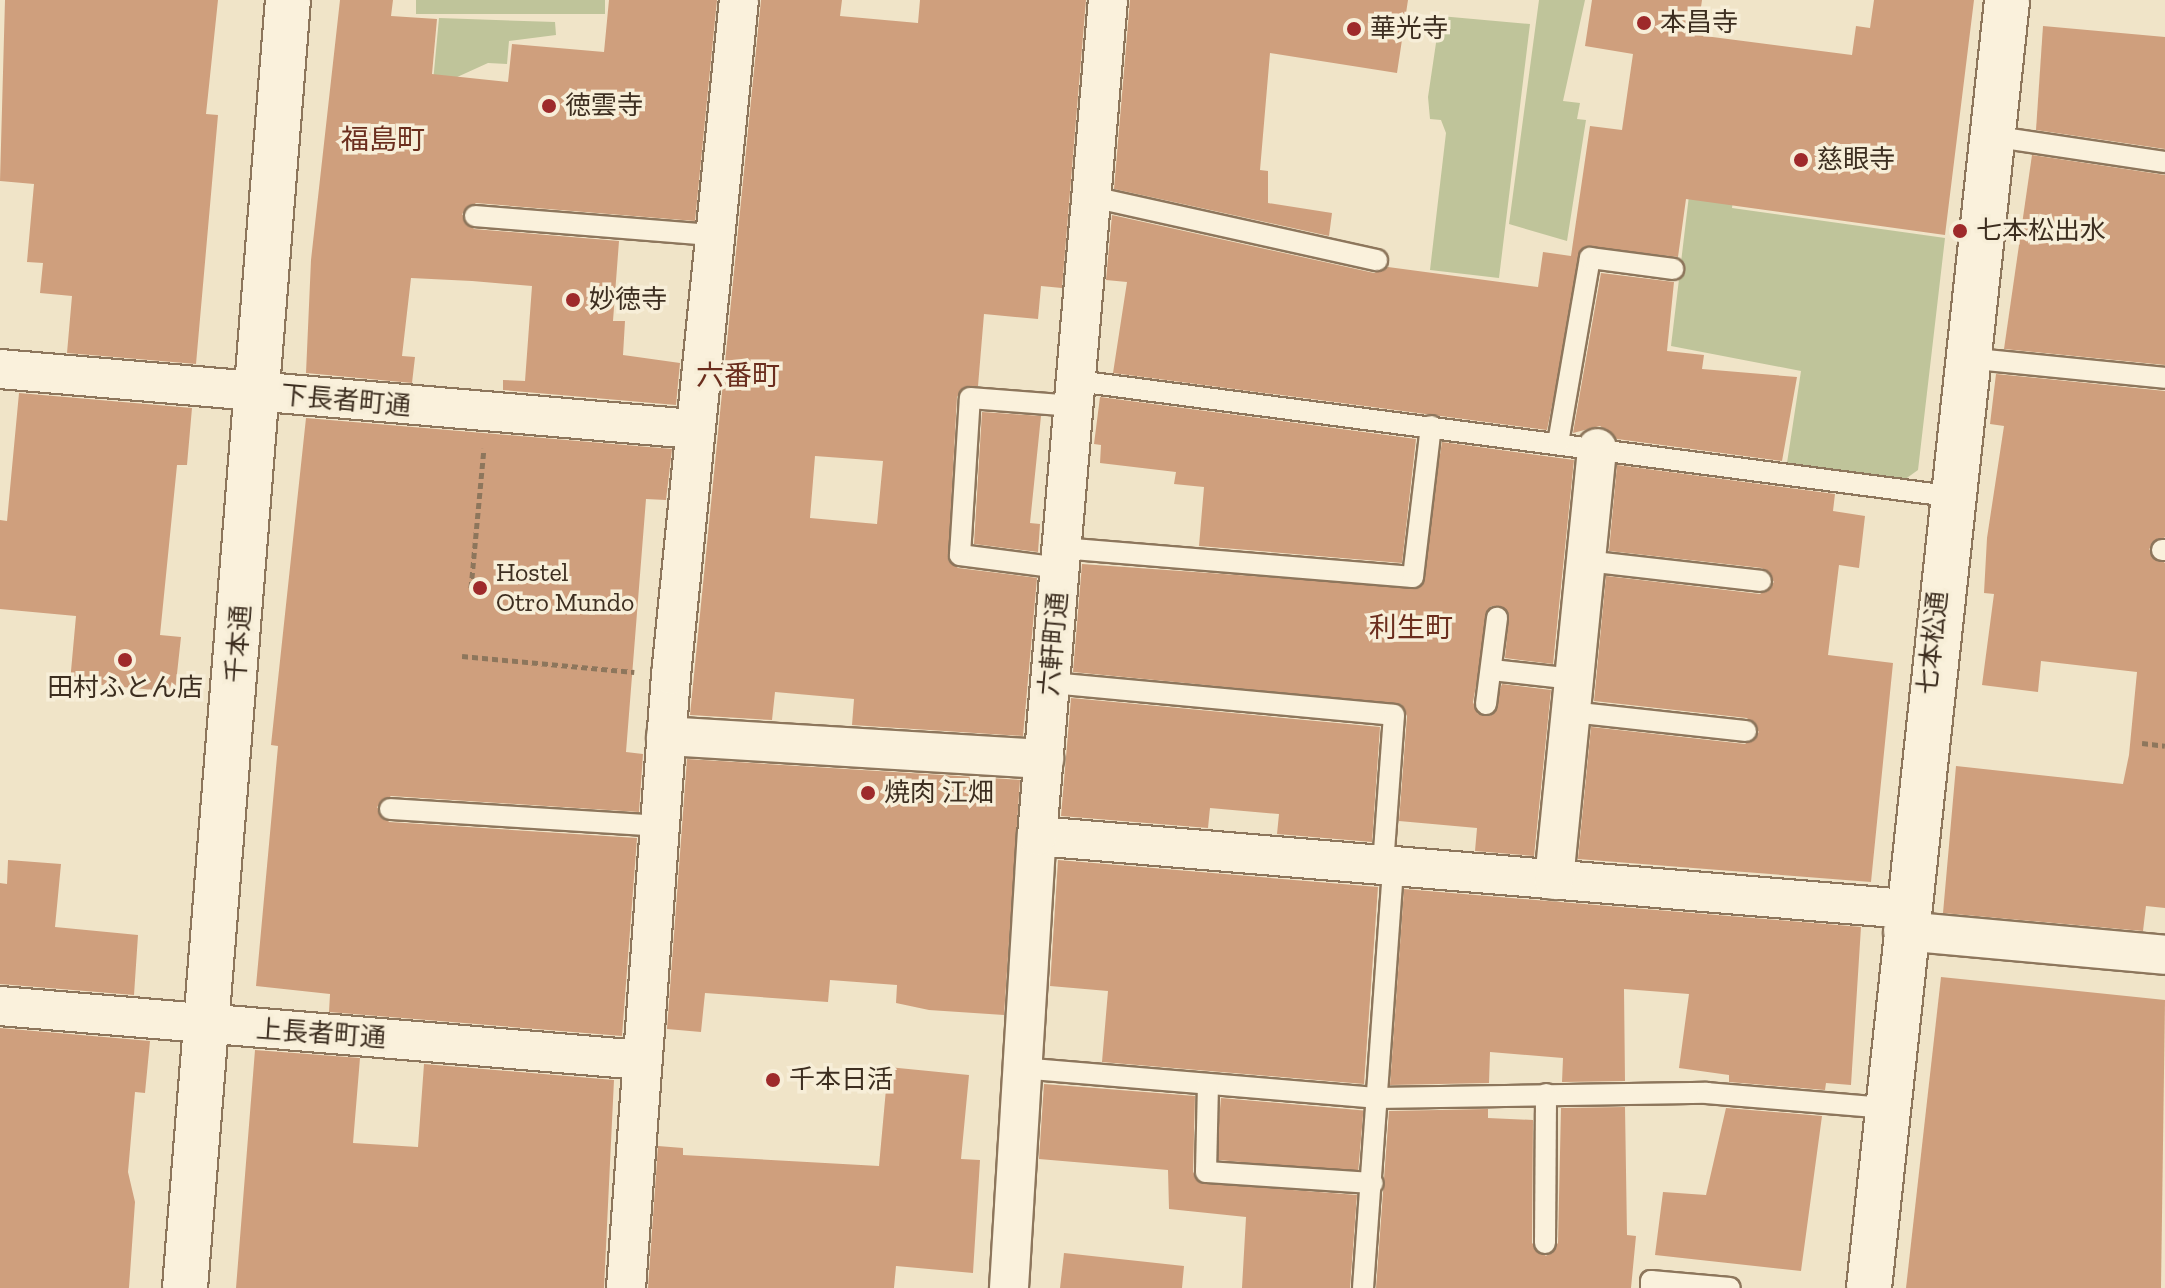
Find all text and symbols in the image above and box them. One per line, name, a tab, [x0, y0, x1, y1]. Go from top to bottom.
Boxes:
place label: 本昌寺	[1660, 7, 1738, 39]
place label: 華光寺	[1370, 13, 1448, 45]
marker: 本昌寺	[1635, 14, 1653, 32]
marker: 華光寺	[1345, 20, 1363, 38]
place label: 徳雲寺	[565, 90, 643, 122]
marker: 徳雲寺	[540, 97, 558, 115]
district label: 福島町	[341, 123, 425, 157]
place label: 慈眼寺	[1817, 144, 1895, 176]
marker: 慈眼寺	[1792, 151, 1810, 169]
place label: 七本松出水	[1976, 215, 2106, 247]
marker: 七本松出水	[1951, 222, 1969, 240]
place label: 妙徳寺	[589, 284, 667, 316]
marker: 妙徳寺	[564, 291, 582, 309]
district label: 六番町	[696, 359, 780, 393]
street label: 下長者町通	[280, 380, 412, 422]
place label: Hostel Otro Mundo	[496, 557, 634, 618]
marker: Hostel Otro Mundo	[471, 579, 489, 597]
street label: 七本松通	[1912, 590, 1954, 696]
street label: 六軒町通	[1034, 591, 1074, 697]
street label: 千本通	[221, 604, 257, 684]
district label: 利生町	[1369, 611, 1453, 645]
marker: 田村ふとん店	[116, 651, 134, 669]
place label: 田村ふとん店	[47, 672, 203, 704]
place label: 焼肉 江畑	[884, 777, 994, 809]
marker: 焼肉 江畑	[859, 784, 877, 802]
street label: 上長者町通	[255, 1014, 387, 1054]
place label: 千本日活	[789, 1064, 893, 1096]
marker: 千本日活	[764, 1071, 782, 1089]

